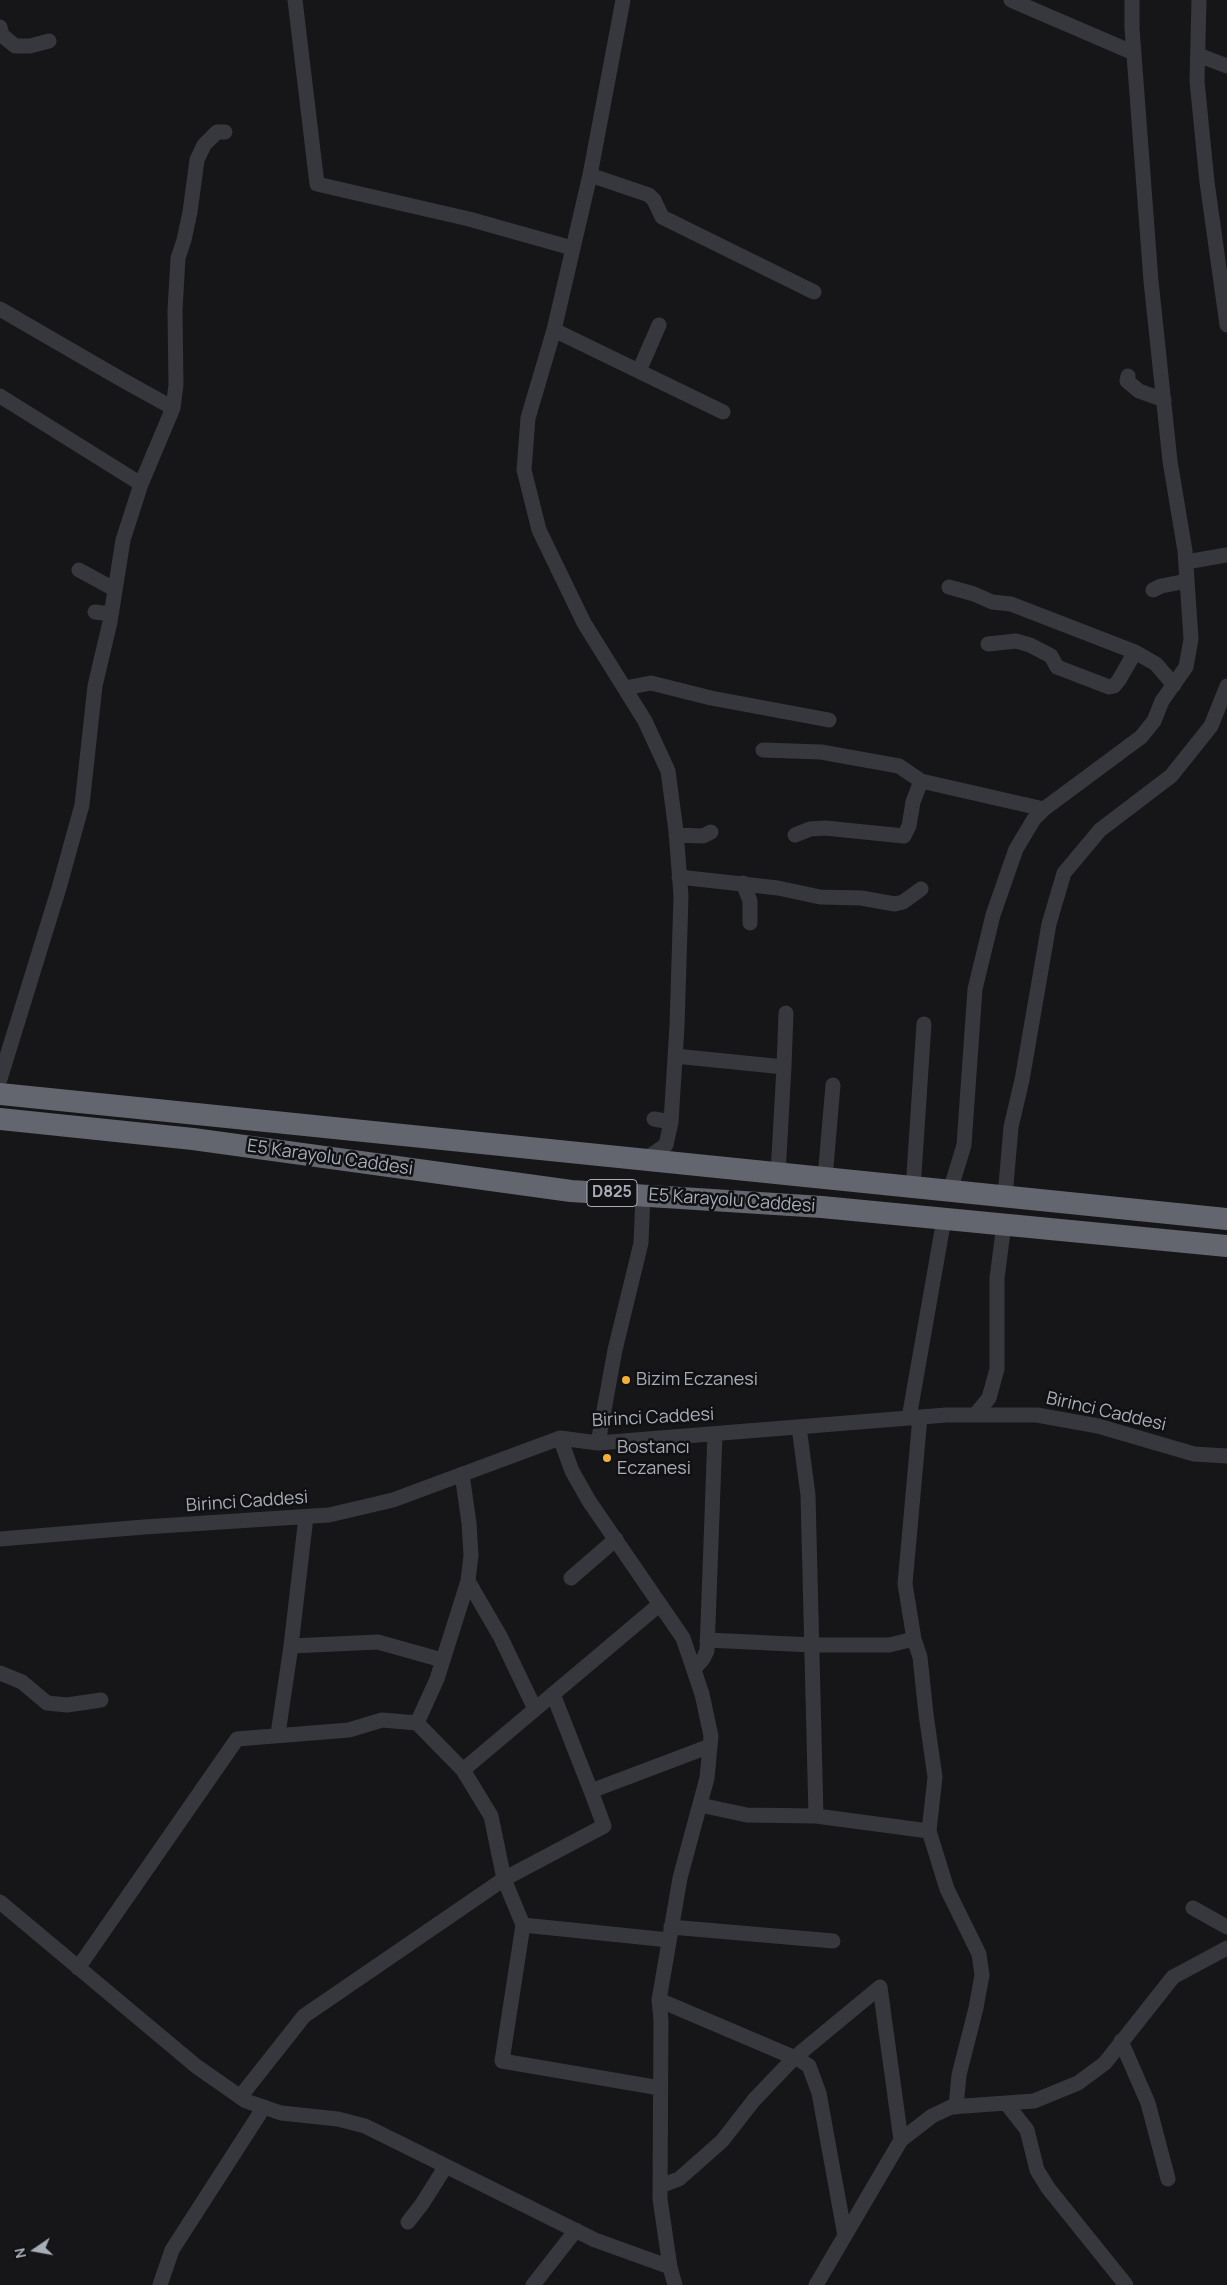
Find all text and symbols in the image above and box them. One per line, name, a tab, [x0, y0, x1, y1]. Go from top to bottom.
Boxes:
street label: E5 Karayolu Caddesi	[246, 1136, 414, 1180]
road number: D825	[587, 1180, 637, 1206]
street label: E5 Karayolu Caddesi	[648, 1184, 816, 1218]
place label: Bizim Eczanesi	[636, 1369, 758, 1391]
marker: Bizim Eczanesi	[620, 1374, 632, 1386]
street label: Birinci Caddesi	[1044, 1388, 1168, 1436]
street label: Birinci Caddesi	[591, 1404, 715, 1432]
place label: Bostancı Eczanesi	[617, 1437, 691, 1480]
marker: Bostancı Eczanesi	[601, 1452, 613, 1464]
street label: Birinci Caddesi	[185, 1487, 309, 1517]
north arrow	[10, 2225, 60, 2275]
text: N	[10, 2246, 30, 2260]

